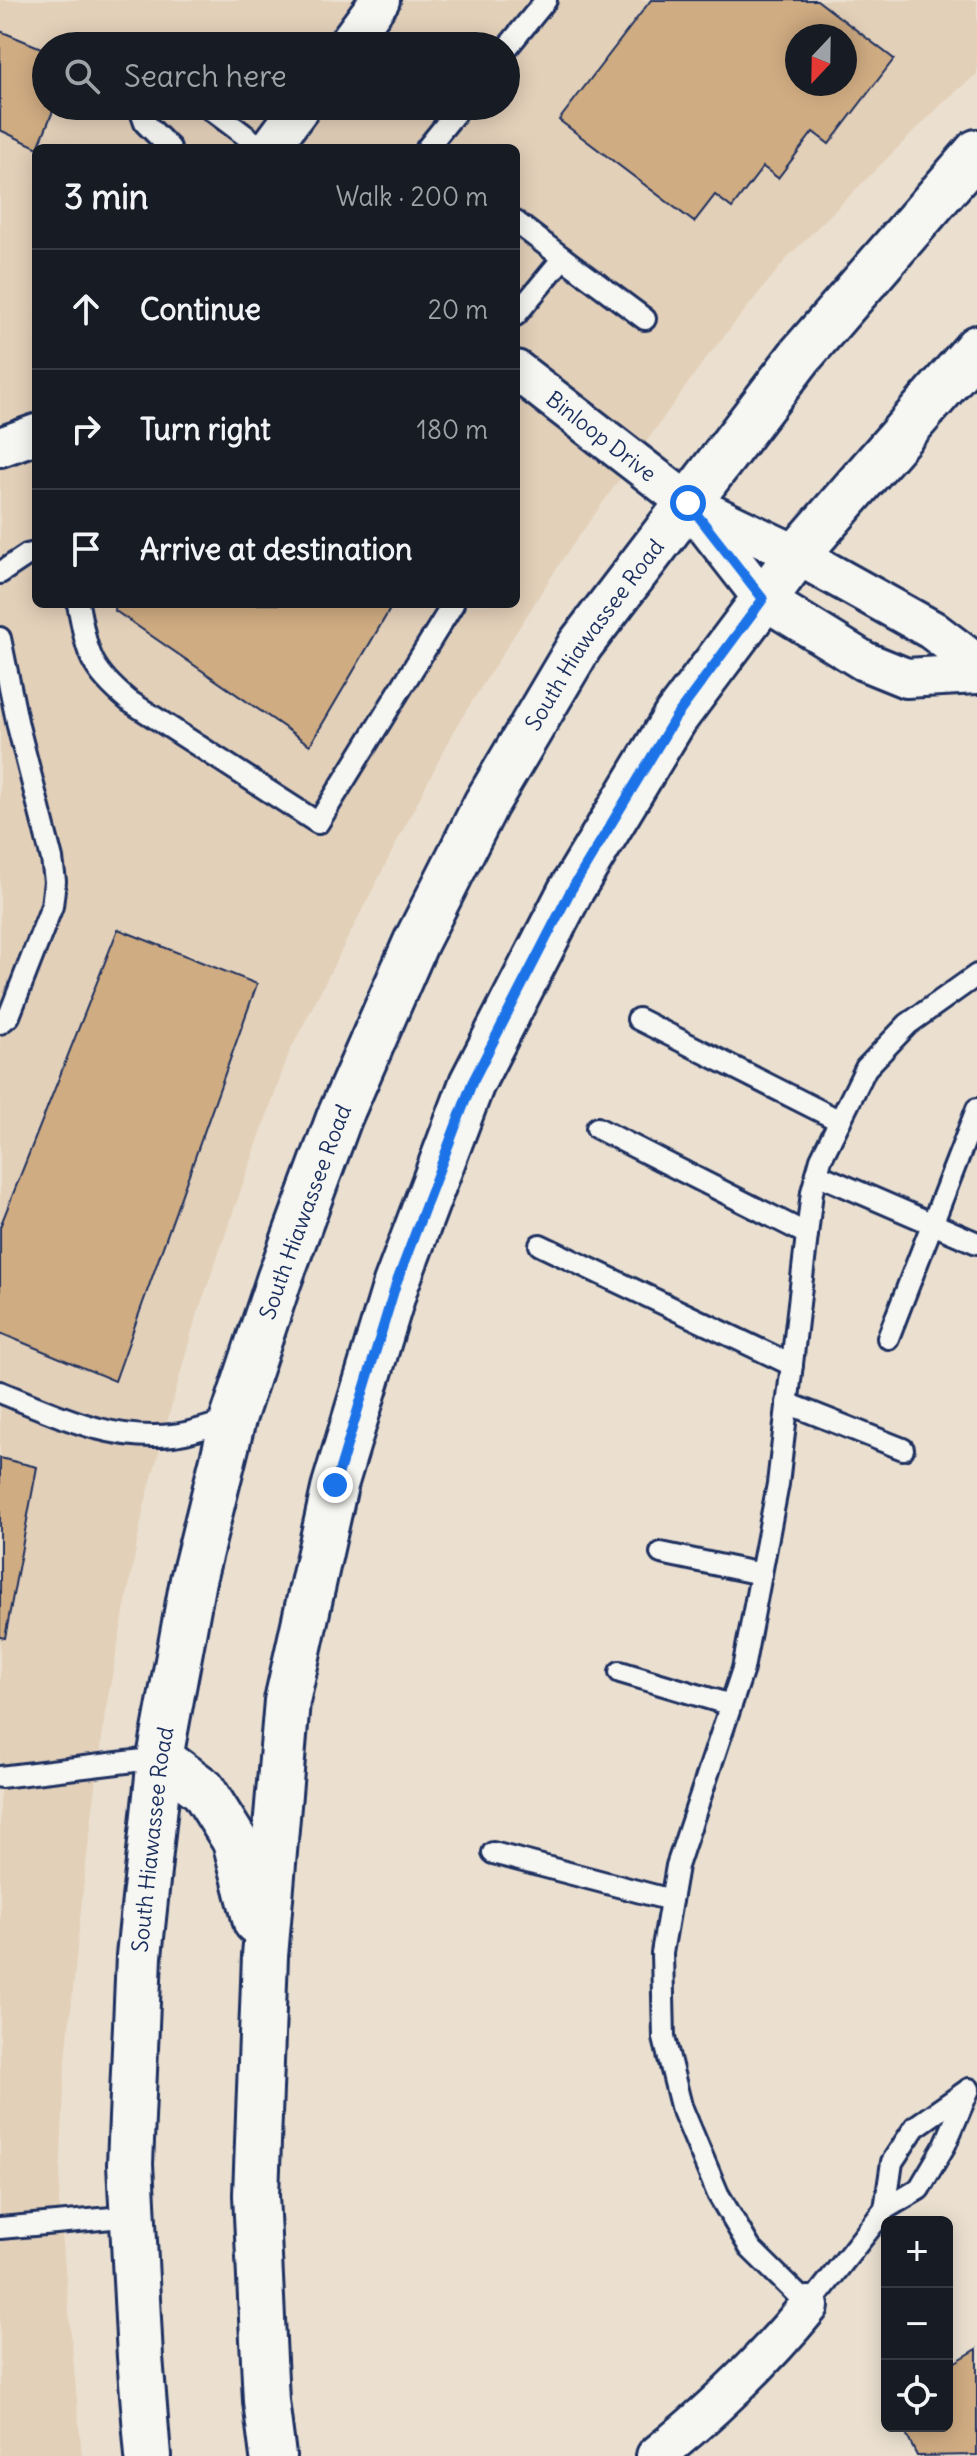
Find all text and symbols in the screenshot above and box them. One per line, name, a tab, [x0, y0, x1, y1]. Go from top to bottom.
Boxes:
north arrow	[785, 24, 857, 96]
search box	[32, 32, 520, 120]
icon: search	[60, 54, 104, 98]
text: Search here	[124, 57, 287, 95]
text: 3 min	[64, 175, 149, 218]
text: Walk · 200 m	[336, 180, 488, 213]
icon: ahead	[64, 287, 108, 331]
text: Continue	[140, 290, 261, 328]
text: 20 m	[428, 293, 488, 326]
street label: Binloop Drive	[541, 385, 662, 487]
icon: right	[64, 407, 108, 451]
text: Turn right	[140, 410, 271, 448]
text: 180 m	[417, 413, 488, 446]
route start	[670, 485, 706, 521]
icon: arrive	[64, 527, 108, 571]
text: Arrive at destination	[140, 530, 412, 568]
street label: South Hiawassee Road	[519, 533, 670, 735]
street label: South Hiawassee Road	[253, 1100, 357, 1323]
route end	[317, 1467, 353, 1503]
street label: South Hiawassee Road	[125, 1724, 180, 1954]
map controls	[881, 2216, 953, 2432]
button: +	[881, 2216, 953, 2288]
button: −	[881, 2288, 953, 2360]
button: locate	[881, 2360, 953, 2432]

